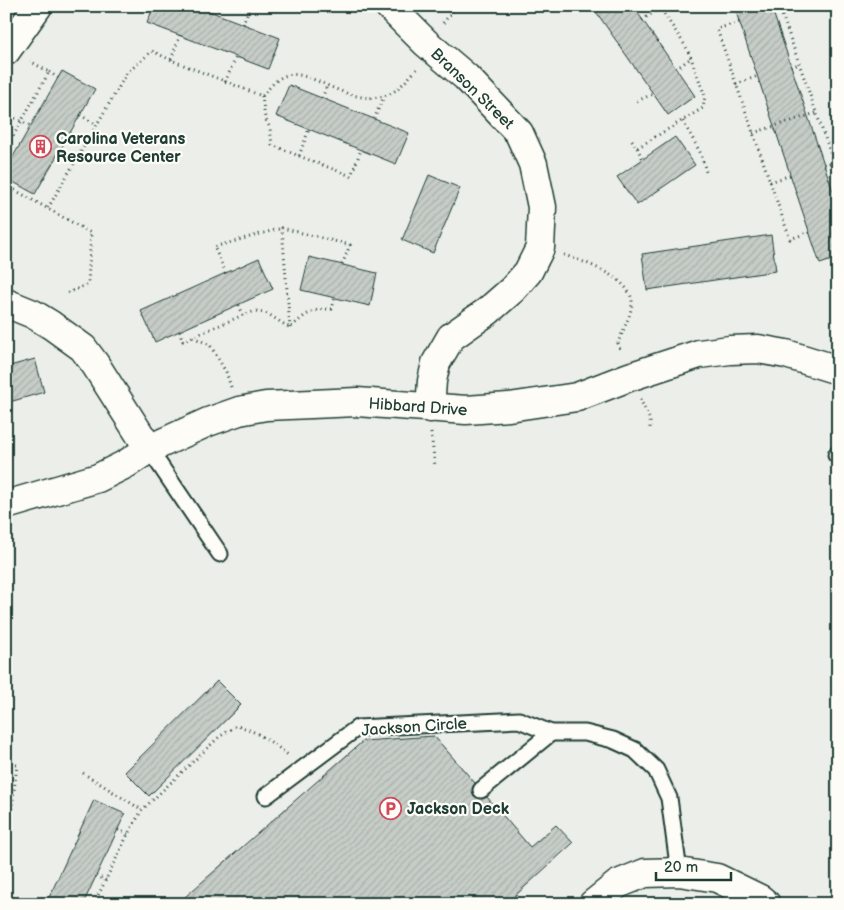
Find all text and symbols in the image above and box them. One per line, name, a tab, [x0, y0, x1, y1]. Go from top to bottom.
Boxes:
street label: Branson Street	[426, 45, 518, 134]
place label: Carolina Veterans Resource Center	[56, 130, 185, 167]
building icon: Carolina Veterans Resource Center	[28, 135, 52, 159]
street label: Hibbard Drive	[368, 395, 468, 420]
street label: Jackson Circle	[361, 714, 468, 741]
parking icon: Jackson Deck	[379, 796, 403, 820]
place label: Jackson Deck	[407, 800, 510, 819]
scale bar	[656, 850, 732, 882]
text: 20 m	[664, 858, 698, 877]

